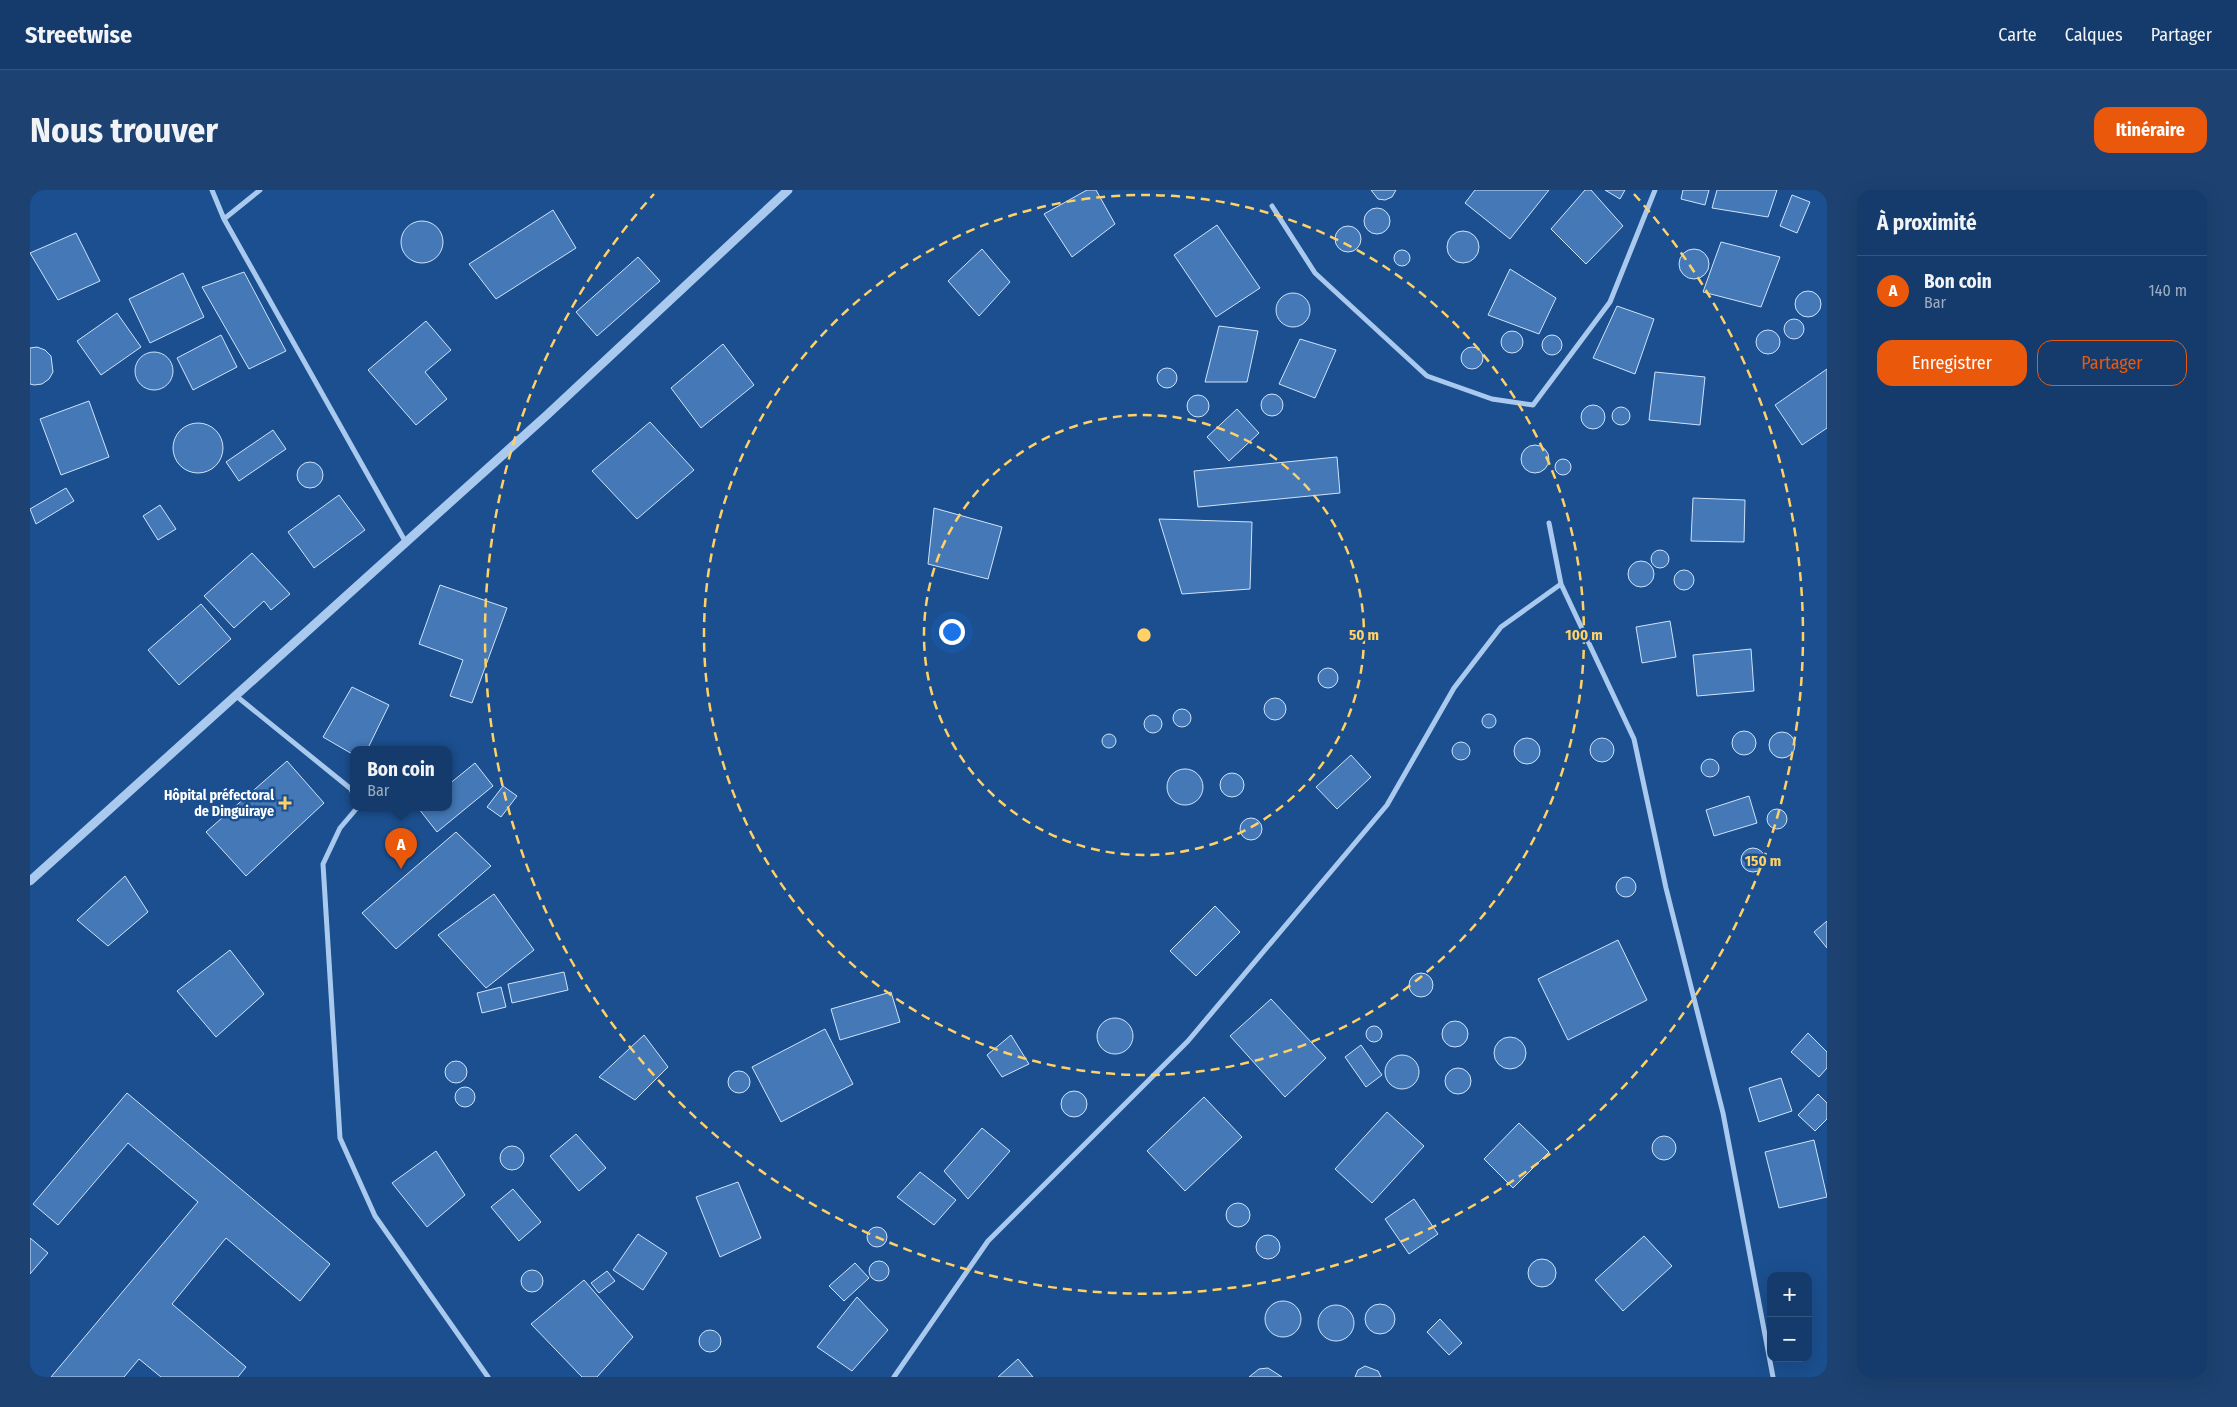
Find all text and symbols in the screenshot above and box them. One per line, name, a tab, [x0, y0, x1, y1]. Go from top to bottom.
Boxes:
text: Streetwise	[25, 21, 132, 49]
text: Carte	[1998, 24, 2037, 46]
text: Calques	[2065, 24, 2123, 46]
text: Partager	[2151, 24, 2212, 46]
button: Itinéraire	[2094, 107, 2207, 153]
text: Nous trouver	[30, 109, 218, 151]
text: À proximité	[1877, 210, 1977, 236]
text: Bon coin	[1924, 270, 1992, 293]
text: A	[1889, 281, 1897, 300]
text: 140 m	[2149, 281, 2187, 300]
text: Bar	[1924, 293, 1946, 312]
button: Enregistrer	[1877, 340, 2027, 386]
button: Partager	[2037, 340, 2187, 386]
your location	[939, 619, 965, 645]
centre of rings	[1135, 626, 1153, 644]
text: 50 m	[1349, 626, 1379, 644]
text: 100 m	[1565, 626, 1603, 644]
popup	[350, 746, 452, 811]
text: Bon coin	[367, 758, 435, 781]
text: Bar	[367, 781, 389, 800]
place label: Hôpital préfectoral de Dinguiraye	[164, 787, 274, 820]
marker: Hôpital préfectoral de Dinguiraye	[278, 796, 292, 810]
pin: A	[385, 828, 417, 869]
text: 150 m	[1745, 852, 1781, 870]
map controls	[1767, 1272, 1812, 1362]
button: +	[1767, 1272, 1812, 1317]
button: −	[1767, 1317, 1812, 1362]

